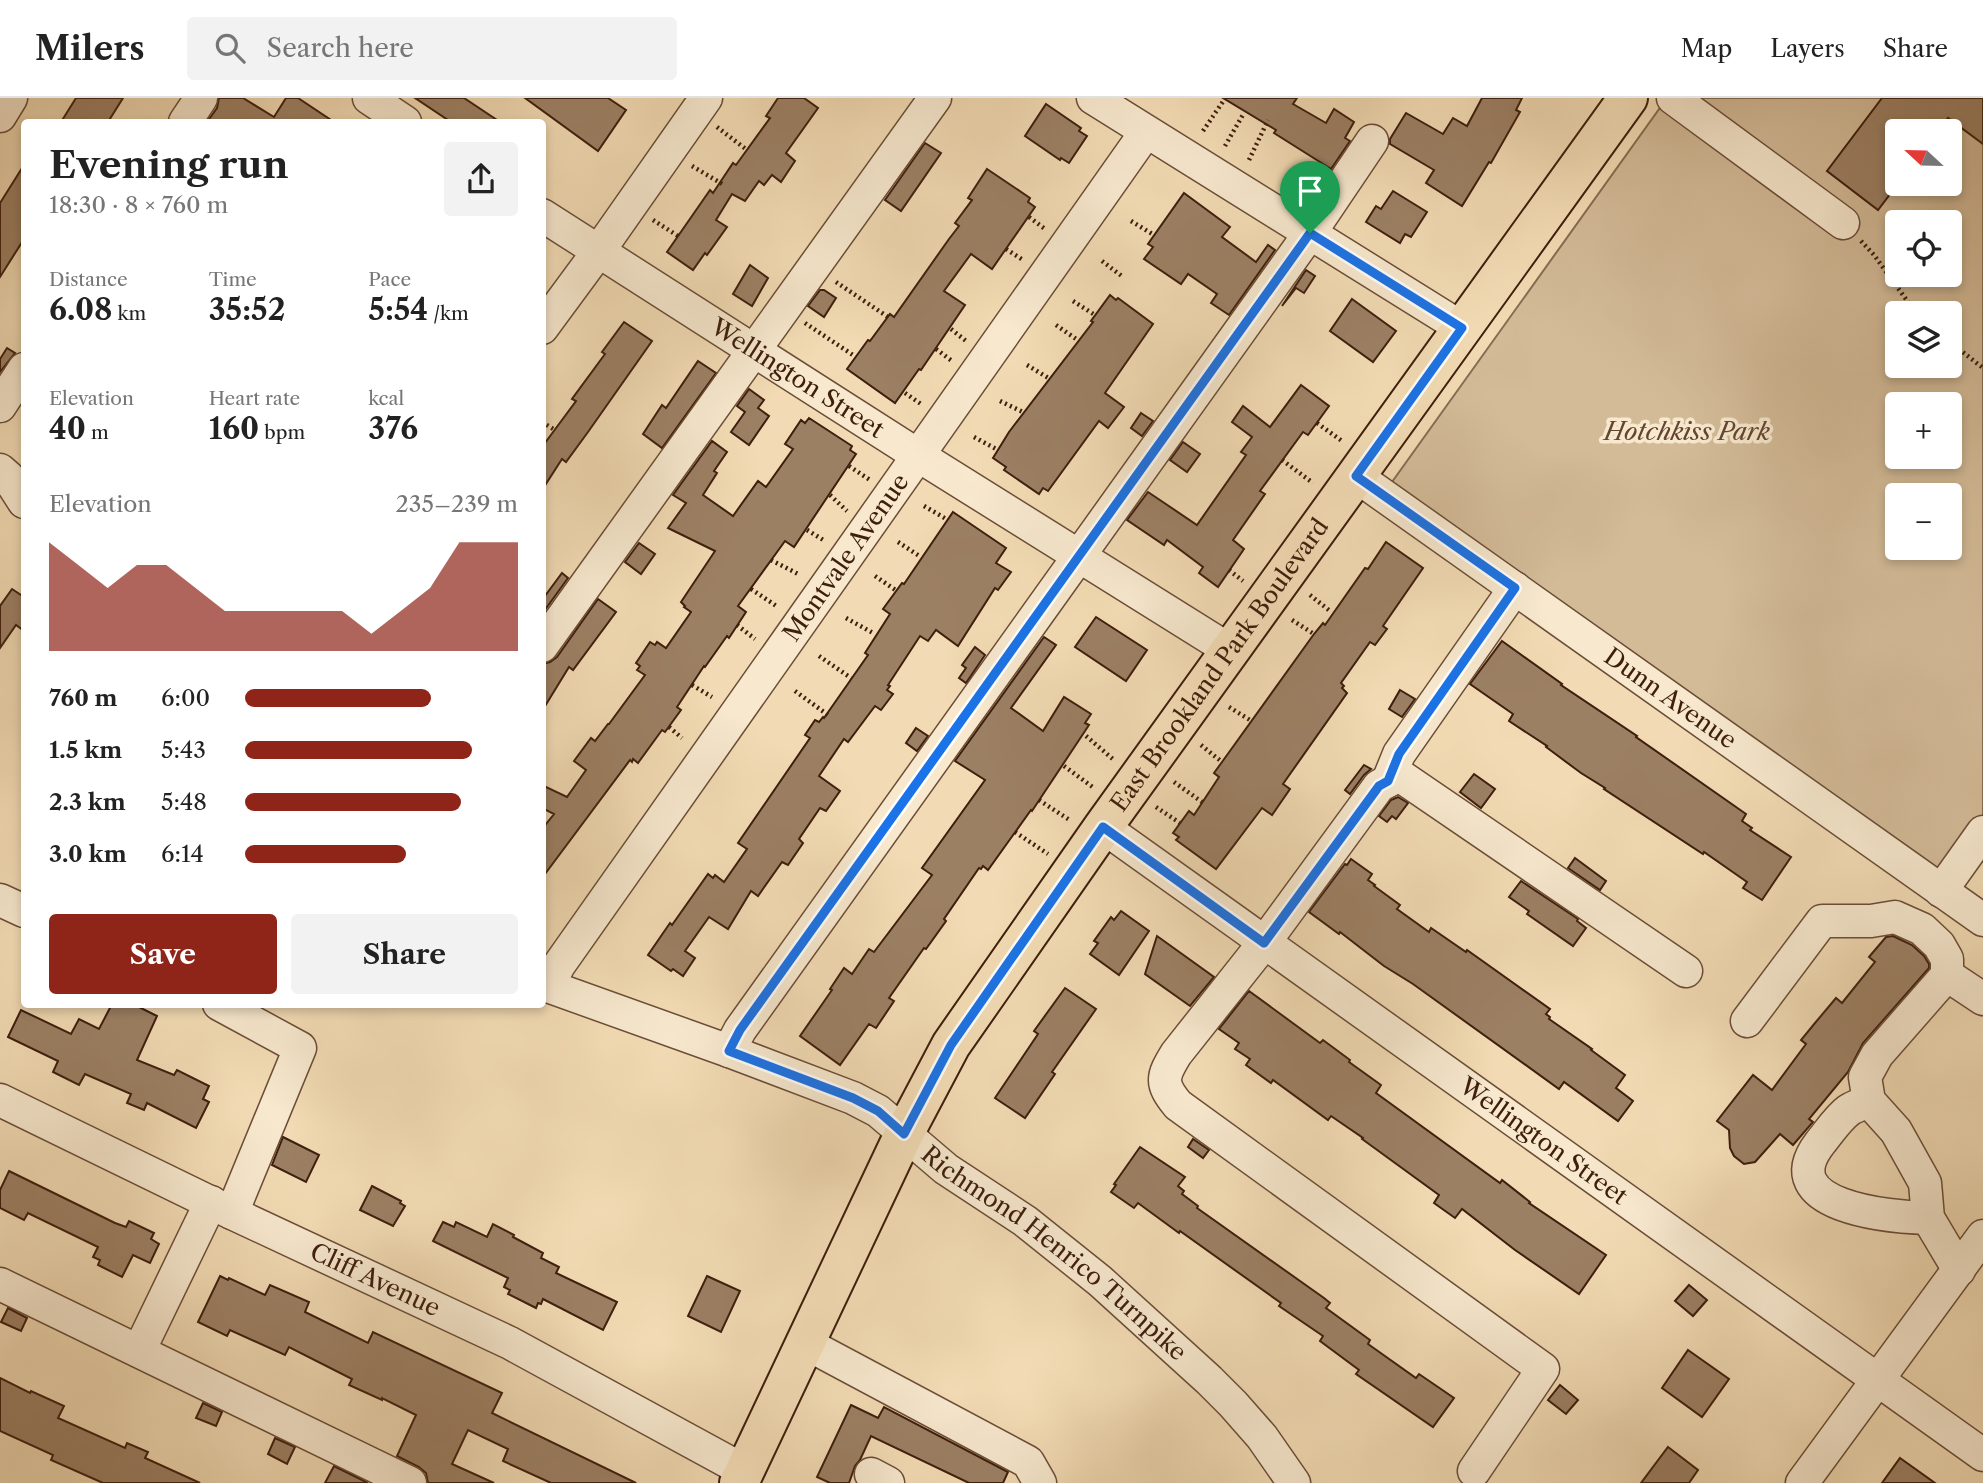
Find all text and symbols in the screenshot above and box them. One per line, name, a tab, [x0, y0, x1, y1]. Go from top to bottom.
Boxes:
search box	[187, 17, 677, 80]
text: Milers	[35, 28, 145, 69]
icon: search	[211, 29, 249, 67]
text: Search here	[267, 32, 414, 64]
text: Map	[1681, 34, 1732, 63]
text: Layers	[1770, 34, 1845, 63]
text: Share	[1883, 34, 1948, 63]
north arrow	[1885, 119, 1962, 196]
map controls	[1885, 119, 1962, 560]
text: Evening run	[49, 141, 289, 188]
button: share	[444, 142, 518, 216]
pin	[1280, 161, 1340, 233]
icon: arrive	[1291, 172, 1329, 210]
text: 18:30 · 8 × 760 m	[49, 191, 228, 219]
button: locate	[1885, 210, 1962, 287]
text: Distance	[49, 268, 128, 291]
text: Time	[209, 268, 257, 291]
text: Pace	[368, 268, 411, 291]
text: 6.08	[49, 291, 112, 328]
text: 35:52	[209, 291, 285, 328]
text: 5:54	[368, 291, 428, 328]
button: layers	[1885, 301, 1962, 378]
text: km	[112, 302, 146, 325]
text: /km	[428, 302, 469, 325]
street label: Wellington Street	[705, 311, 890, 444]
text: Elevation	[49, 387, 134, 410]
text: Heart rate	[209, 387, 300, 410]
text: kcal	[368, 387, 404, 410]
button: +	[1885, 392, 1962, 469]
text: 40	[49, 410, 86, 447]
text: 160	[209, 410, 259, 447]
text: 376	[368, 410, 418, 447]
park label: Hotchkiss Park	[1602, 417, 1771, 446]
text: m	[86, 421, 109, 444]
text: bpm	[259, 421, 305, 444]
street label: Montvale Avenue	[777, 468, 915, 647]
button: −	[1885, 483, 1962, 560]
text: Elevation	[49, 490, 152, 518]
text: 235–239 m	[396, 490, 518, 518]
street label: East Brookland Park Boulevard	[1104, 512, 1335, 817]
street label: Dunn Avenue	[1599, 641, 1742, 755]
text: 760 m	[49, 684, 118, 712]
text: 6:00	[161, 684, 210, 712]
text: 1.5 km	[49, 736, 122, 764]
text: 5:43	[161, 736, 206, 764]
text: 2.3 km	[49, 788, 126, 816]
text: 5:48	[161, 788, 207, 816]
text: 3.0 km	[49, 840, 127, 868]
text: 6:14	[161, 840, 204, 868]
button: Save	[49, 914, 277, 994]
button: Share	[291, 914, 518, 994]
street label: Wellington Street	[1453, 1070, 1634, 1211]
street label: Richmond Henrico Turnpike	[916, 1139, 1193, 1366]
street label: Cliff Avenue	[306, 1237, 445, 1322]

